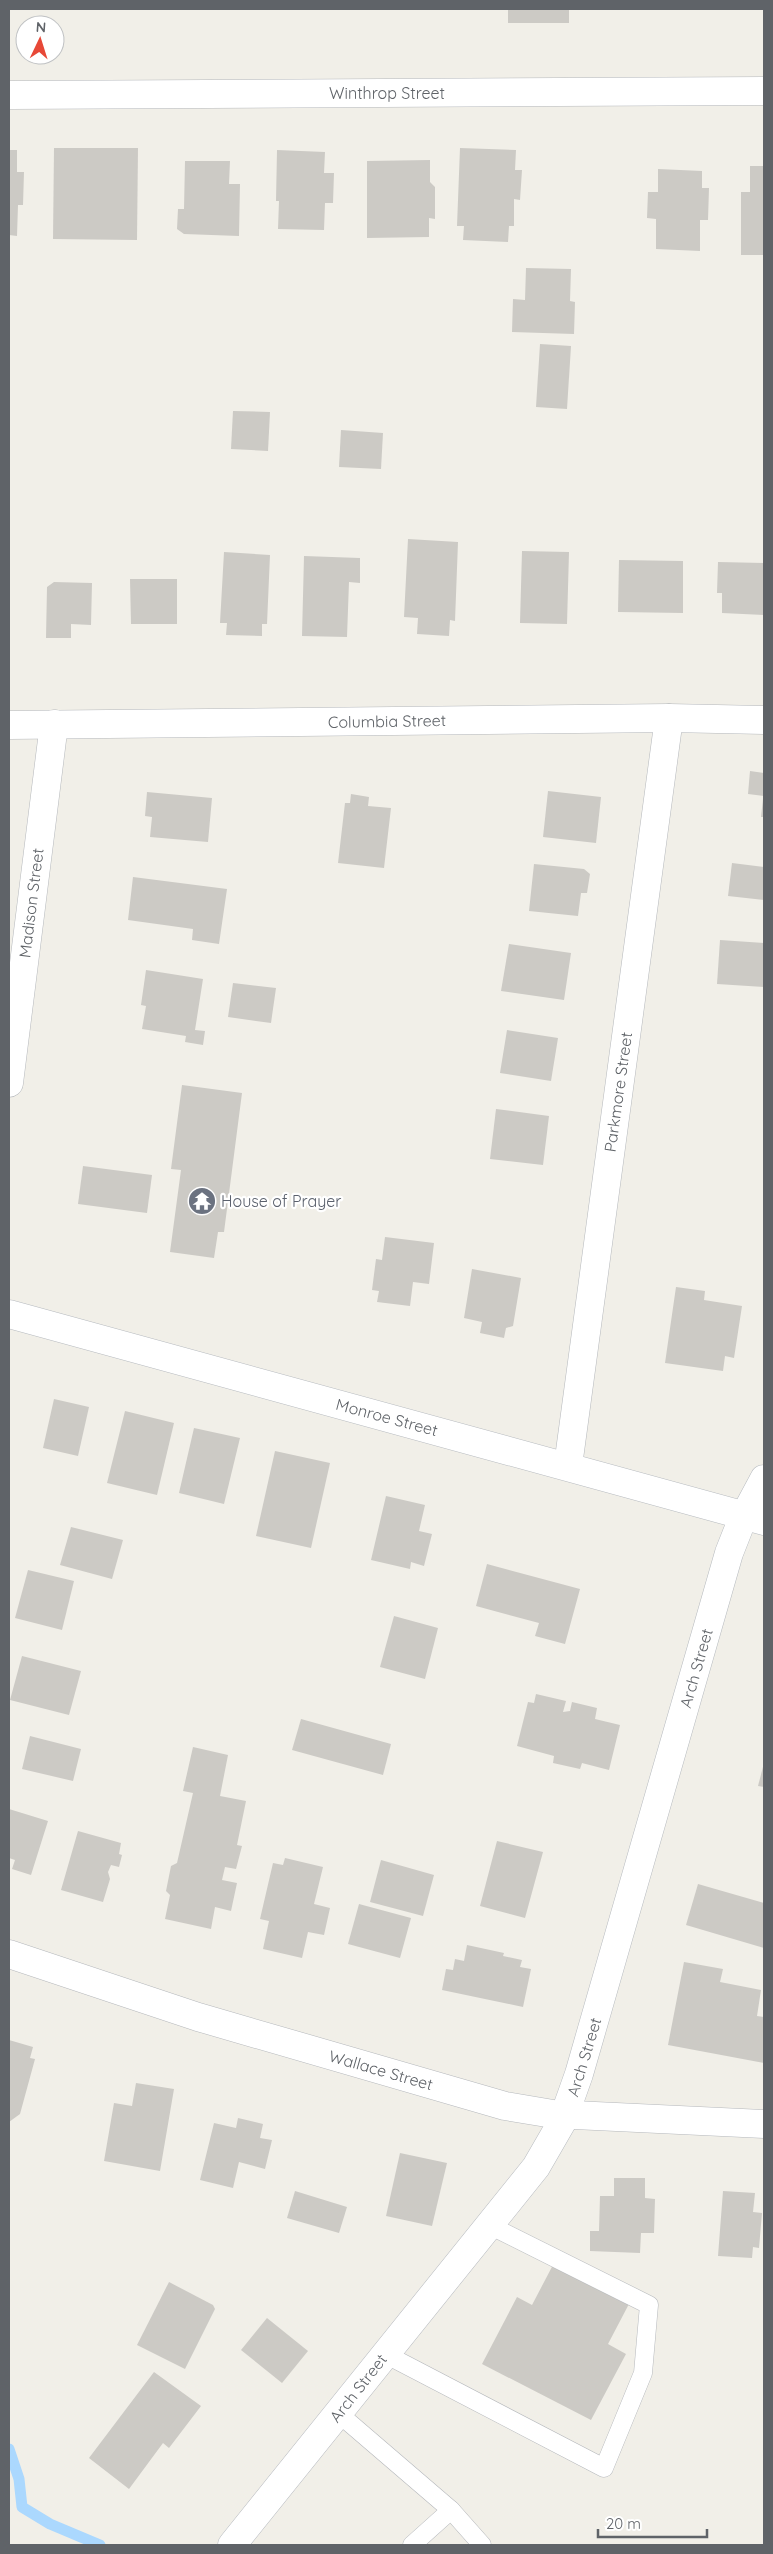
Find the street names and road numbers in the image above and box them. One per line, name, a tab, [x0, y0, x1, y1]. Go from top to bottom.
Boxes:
street label: Winthrop Street	[329, 83, 445, 103]
street label: Columbia Street	[328, 710, 446, 732]
street label: Madison Street	[14, 847, 48, 959]
street label: Parkmore Street	[600, 1031, 636, 1153]
street label: Monroe Street	[334, 1394, 440, 1440]
street label: Arch Street	[675, 1626, 717, 1710]
street label: Arch Street	[563, 2015, 605, 2099]
street label: Wallace Street	[327, 2046, 435, 2094]
street label: Arch Street	[325, 2350, 391, 2426]

